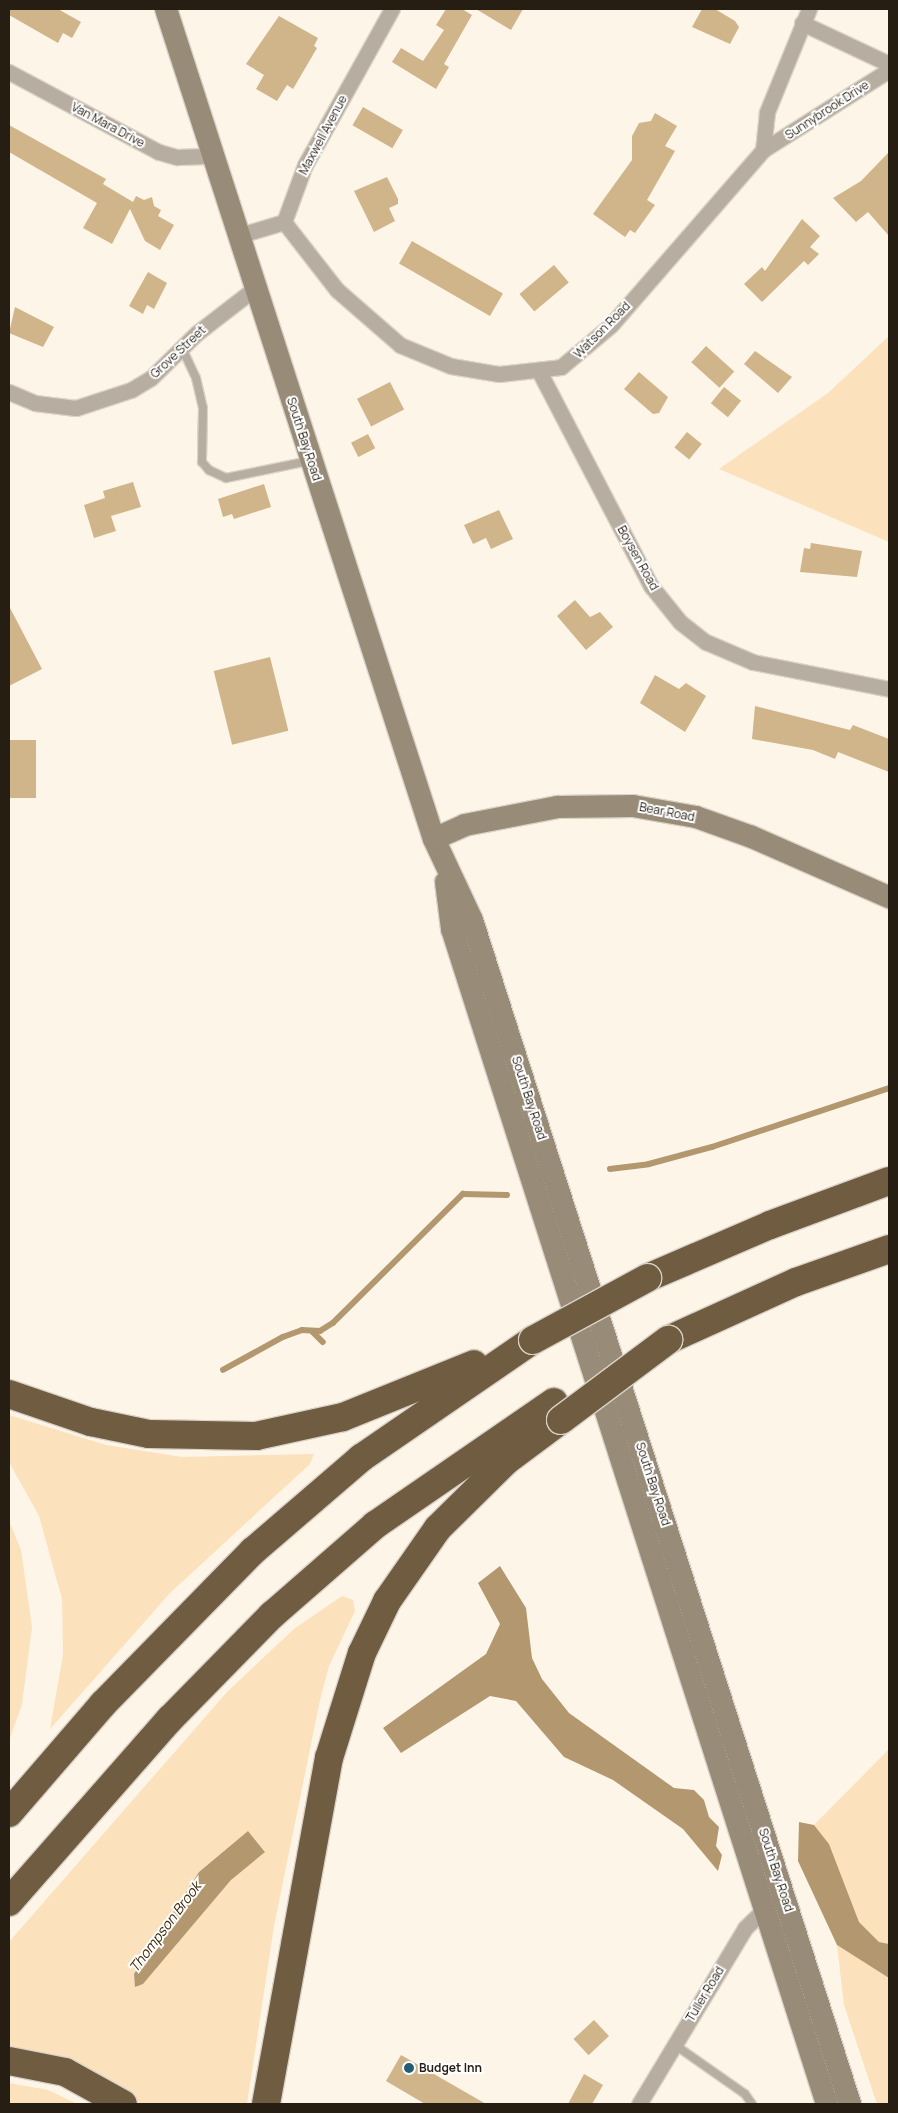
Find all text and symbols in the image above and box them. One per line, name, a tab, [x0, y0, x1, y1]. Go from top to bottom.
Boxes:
street label: Sunnybrook Drive	[782, 78, 872, 142]
street label: Maxwell Avenue	[296, 93, 350, 177]
street label: Van Mara Drive	[69, 100, 147, 150]
street label: Watson Road	[571, 299, 633, 361]
street label: Grove Street	[147, 323, 209, 381]
street label: South Bay Road	[284, 396, 324, 482]
street label: Boysen Road	[614, 523, 662, 593]
street label: Bear Road	[638, 800, 696, 824]
street label: South Bay Road	[509, 1055, 549, 1141]
street label: South Bay Road	[633, 1441, 673, 1527]
street label: South Bay Road	[756, 1827, 796, 1913]
water label: Thompson Brook	[126, 1879, 204, 1975]
street label: Tuller Road	[683, 1964, 727, 2024]
place label: Budget Inn	[419, 2061, 482, 2075]
marker: Budget Inn	[403, 2062, 415, 2074]

